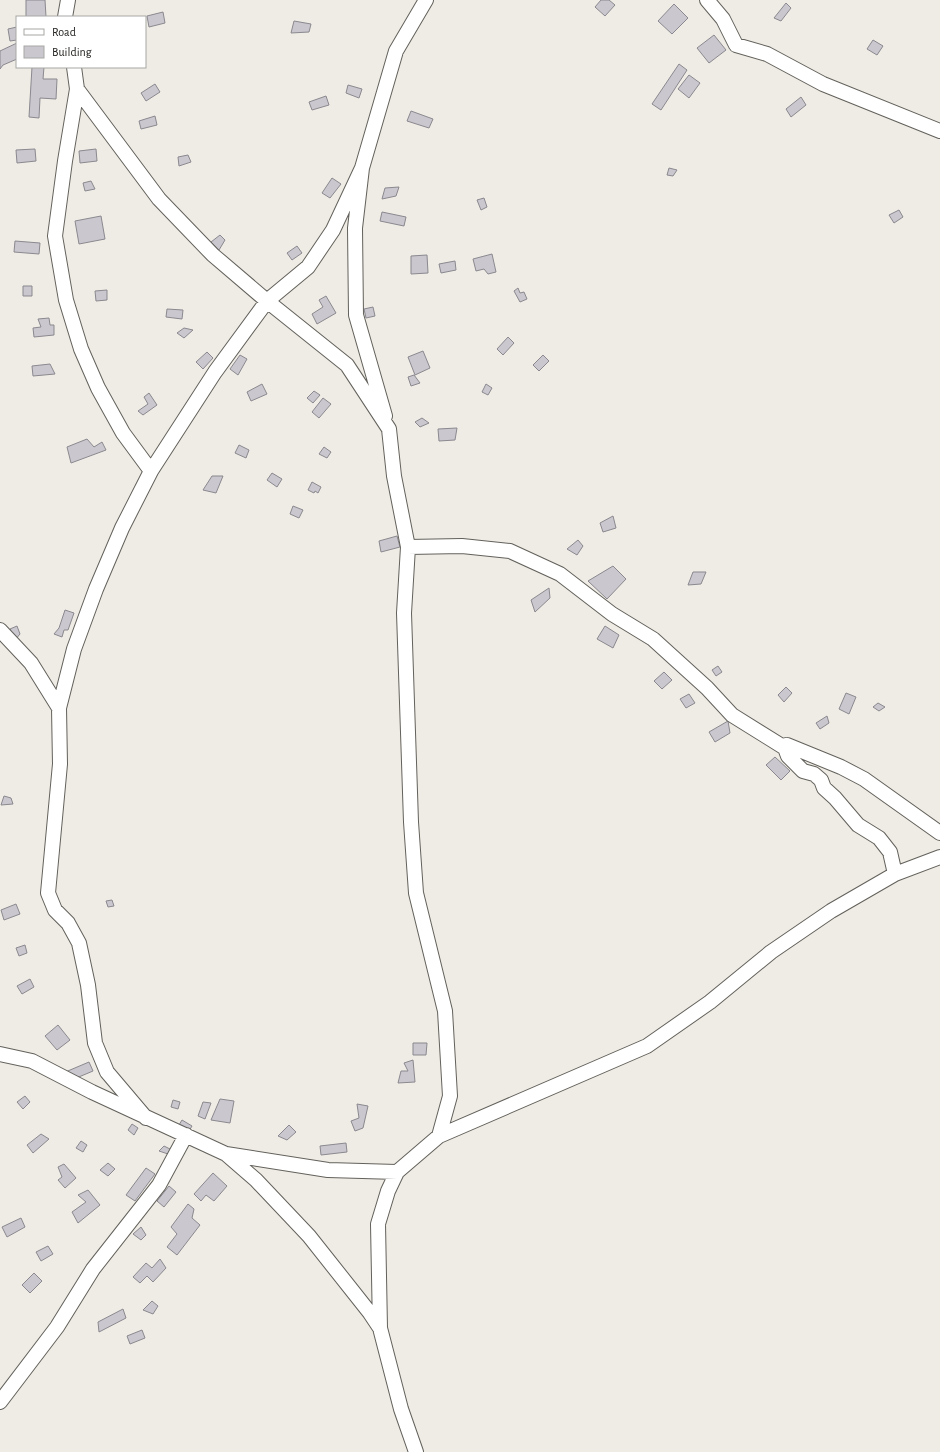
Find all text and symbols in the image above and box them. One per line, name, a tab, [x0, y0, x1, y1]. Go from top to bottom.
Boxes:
legend	[16, 16, 146, 68]
text: Road	[52, 26, 76, 38]
text: Building	[52, 46, 92, 58]

